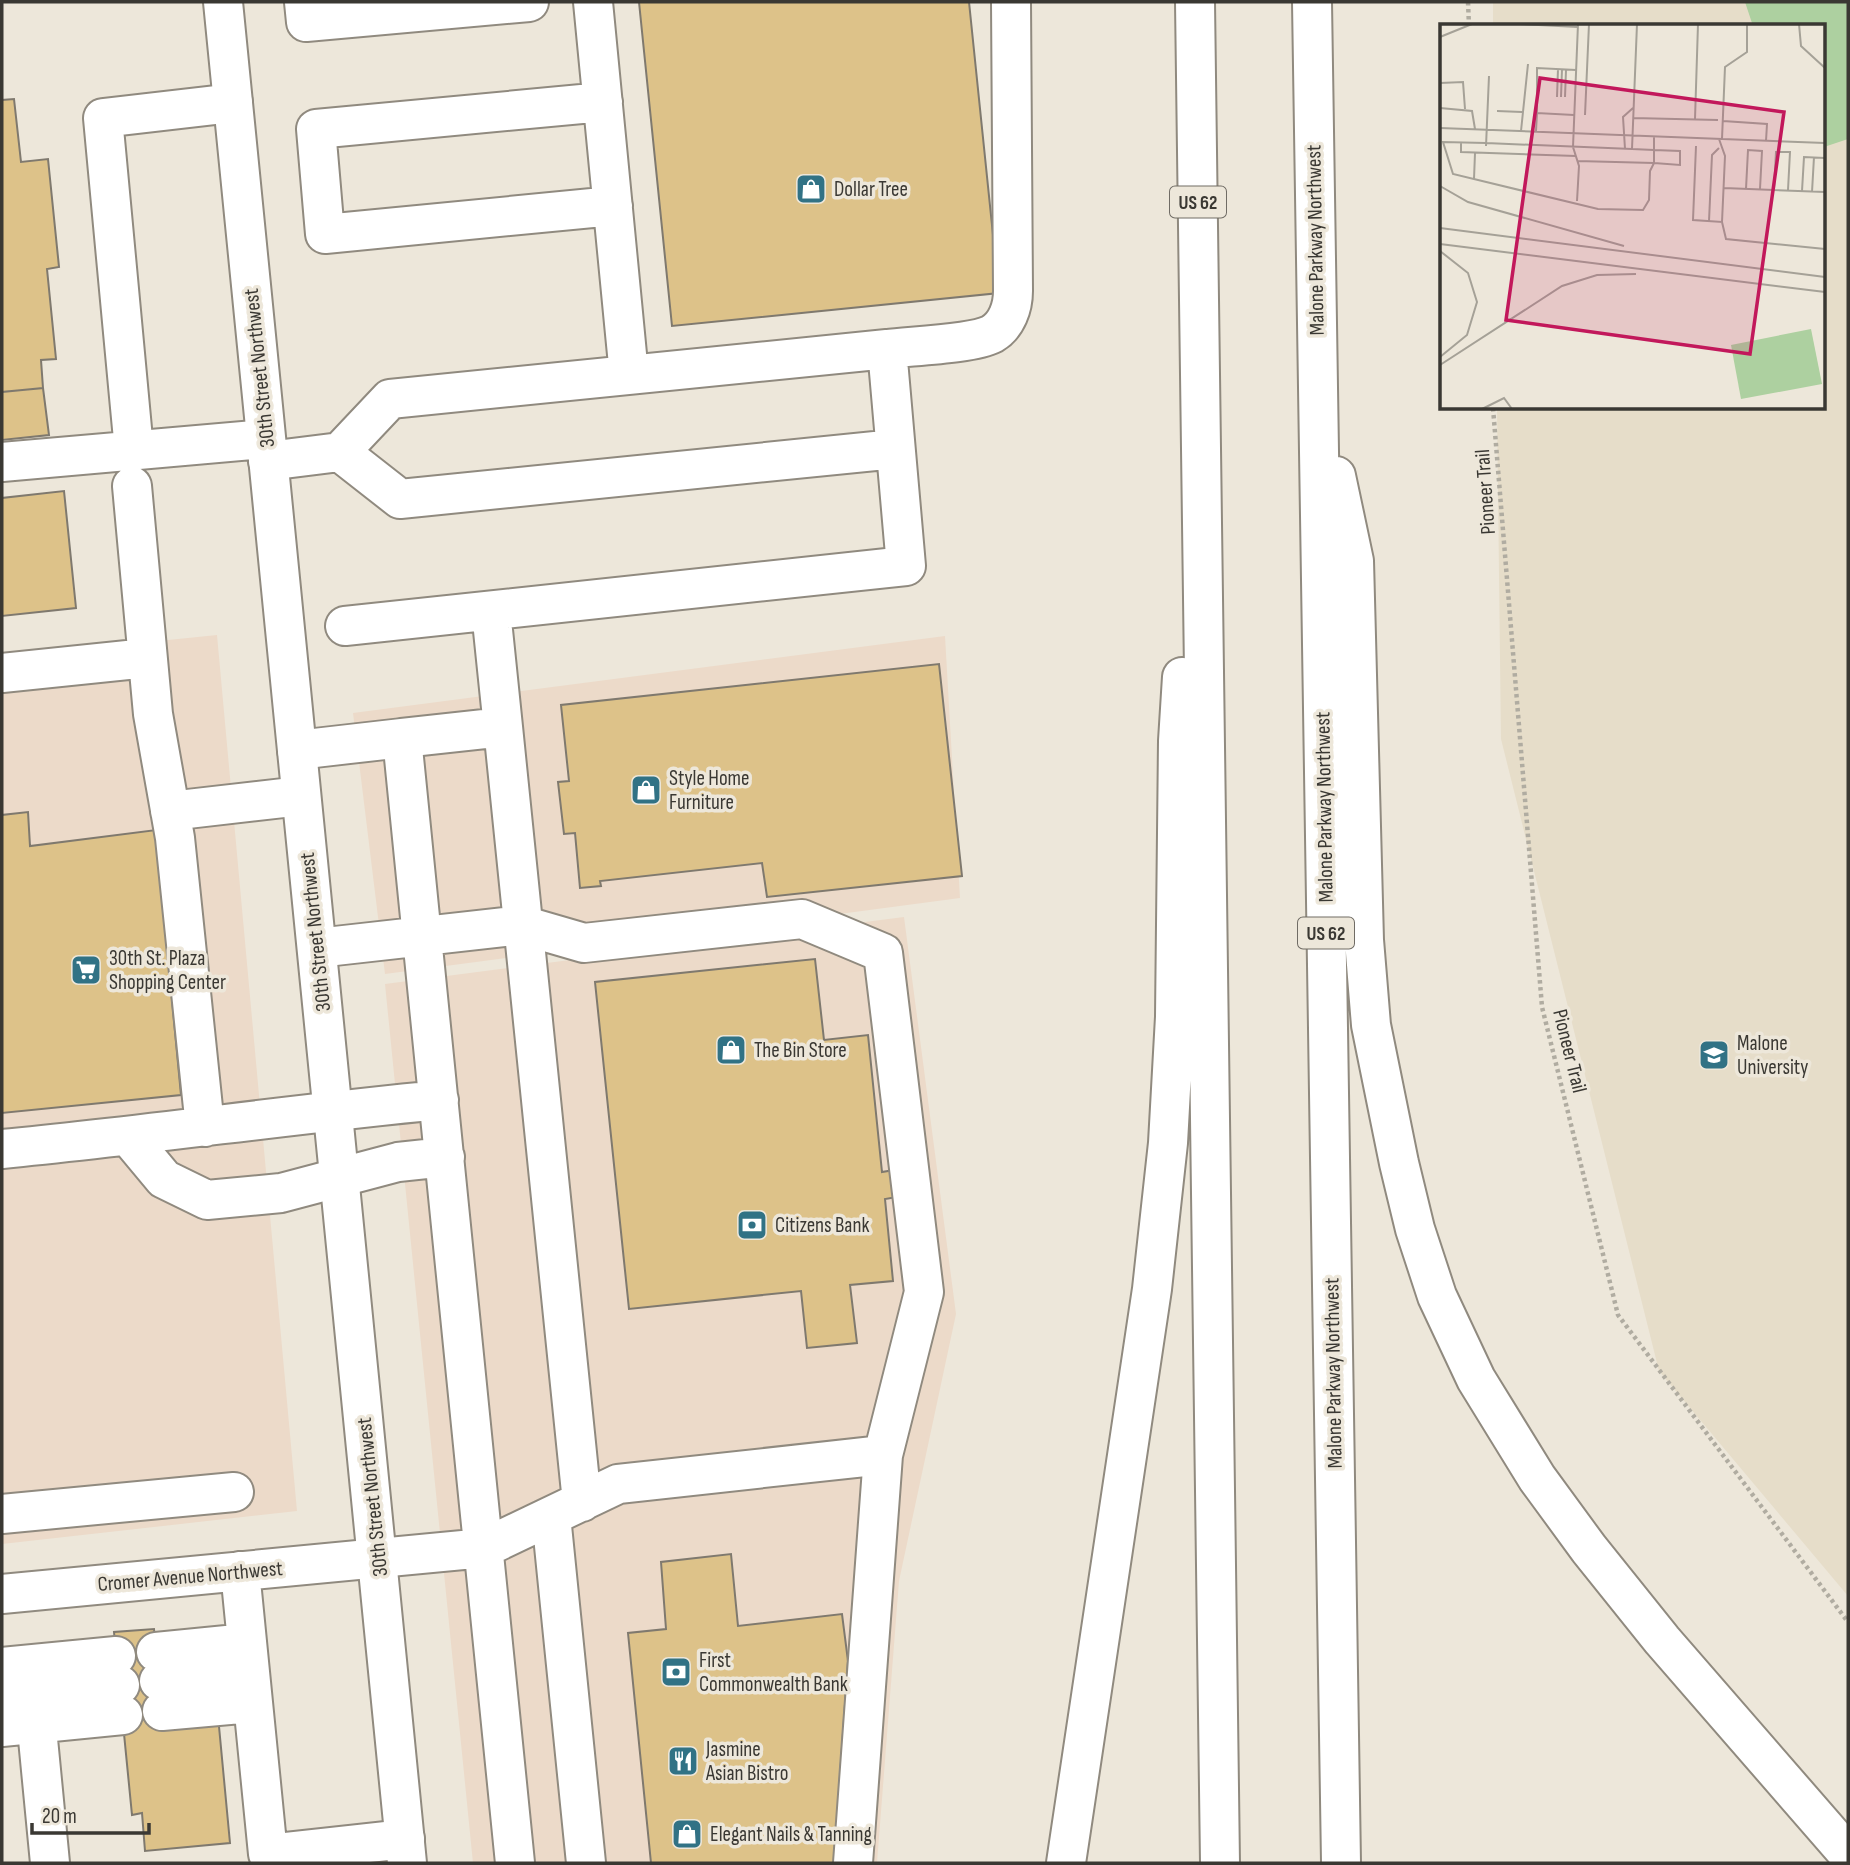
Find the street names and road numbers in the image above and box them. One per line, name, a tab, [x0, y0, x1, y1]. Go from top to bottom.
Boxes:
street label: Malone Parkway Northwest	[1301, 144, 1330, 336]
road number: US 62	[1170, 186, 1226, 218]
street label: 30th Street Northwest	[239, 287, 280, 449]
street label: Pioneer Trail	[1470, 449, 1501, 535]
street label: Malone Parkway Northwest	[1310, 711, 1339, 903]
street label: 30th Street Northwest	[295, 851, 336, 1013]
road number: US 62	[1298, 917, 1354, 948]
street label: Pioneer Trail	[1547, 1007, 1592, 1096]
street label: Malone Parkway Northwest	[1319, 1277, 1348, 1469]
street label: 30th Street Northwest	[352, 1416, 393, 1578]
street label: Cromer Avenue Northwest	[96, 1556, 284, 1597]

